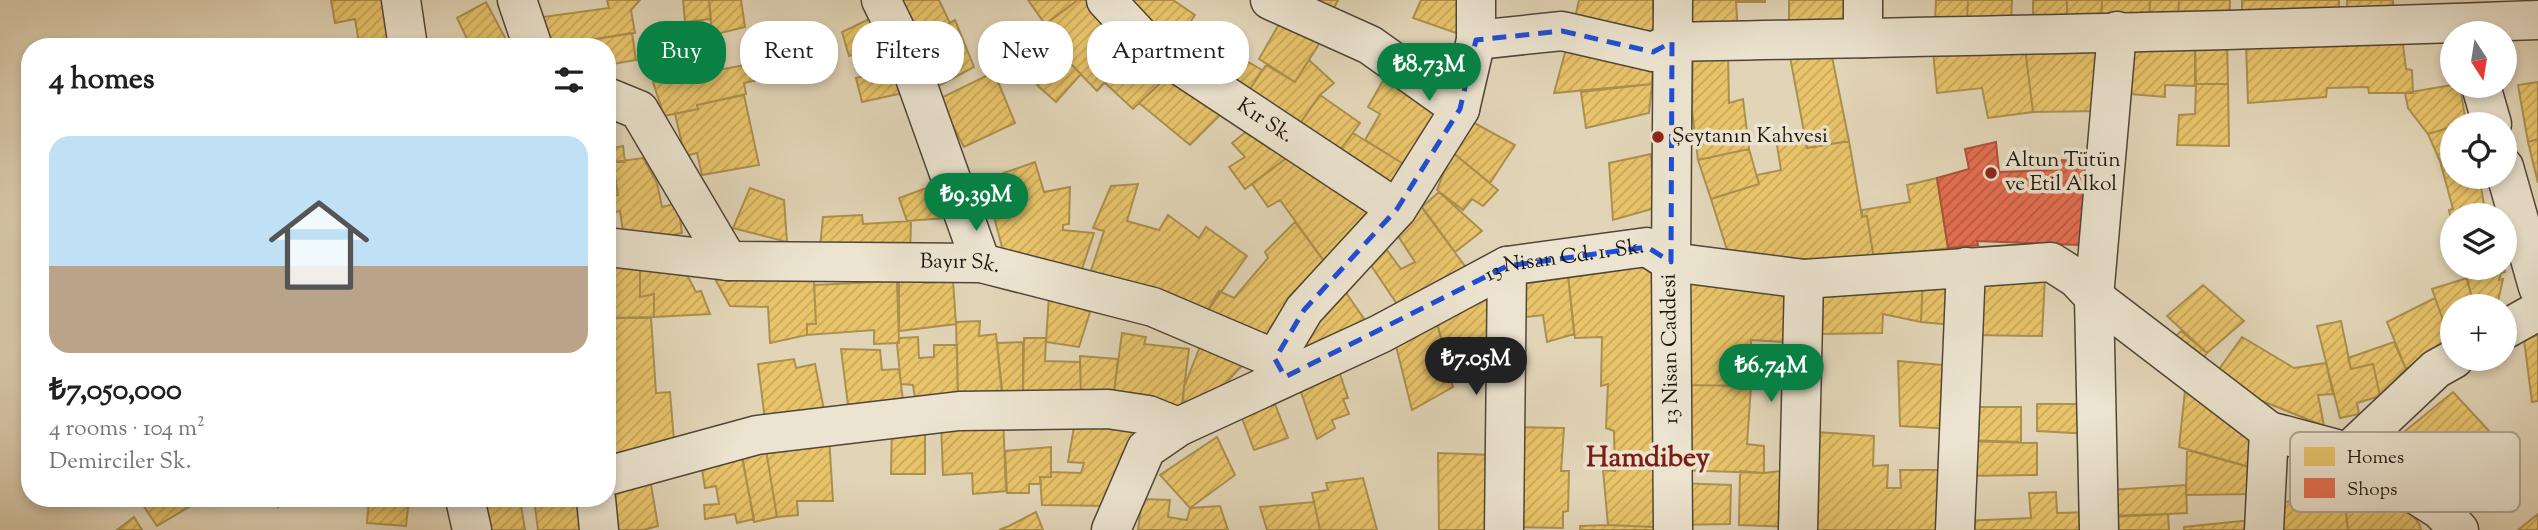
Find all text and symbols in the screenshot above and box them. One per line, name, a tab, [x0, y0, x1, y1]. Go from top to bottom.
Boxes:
chip: Buy	[637, 21, 726, 84]
chip: Rent	[740, 21, 838, 84]
chip: Filters	[852, 21, 964, 84]
chip: New	[978, 21, 1073, 84]
chip: Apartment	[1087, 21, 1249, 84]
north arrow	[2440, 21, 2516, 98]
map controls	[2440, 21, 2517, 371]
pin: ₺8.73M	[1372, 43, 1486, 103]
text: ₺8.73M	[1393, 49, 1465, 82]
text: 4 homes	[49, 59, 155, 102]
icon: filters	[550, 61, 588, 99]
street label: Kır Sk.	[1230, 92, 1299, 151]
button: locate	[2440, 112, 2517, 189]
place label: Şeytanın Kahvesi	[1672, 122, 1828, 152]
marker: Şeytanın Kahvesi	[1650, 129, 1666, 145]
place label: Altun Tütün ve Etil Alkol	[2005, 146, 2121, 200]
marker: Altun Tütün ve Etil Alkol	[1983, 165, 1999, 181]
pin: ₺9.39M	[919, 174, 1033, 233]
text: ₺9.39M	[940, 179, 1012, 212]
icon: home	[256, 182, 382, 308]
button: layers	[2440, 203, 2517, 280]
street label: 13 Nisan Cd. 1. Sk.	[1479, 233, 1646, 290]
street label: Bayır Sk.	[920, 248, 1004, 282]
street label: 13 Nisan Caddesi	[1655, 273, 1687, 425]
button: +	[2440, 294, 2517, 371]
pin: ₺7.05M	[1419, 338, 1533, 397]
text: ₺7.05M	[1441, 343, 1511, 376]
pin: ₺6.74M	[1714, 344, 1828, 404]
text: ₺6.74M	[1735, 350, 1807, 383]
text: ₺7,050,000	[49, 370, 182, 413]
text: 4 rooms · 104 m²	[49, 413, 205, 446]
legend	[2290, 432, 2520, 512]
district label: Hamdibey	[1586, 439, 1710, 479]
text: Homes	[2347, 445, 2404, 472]
text: Demirciler Sk.	[49, 446, 192, 479]
text: Shops	[2347, 477, 2398, 504]

